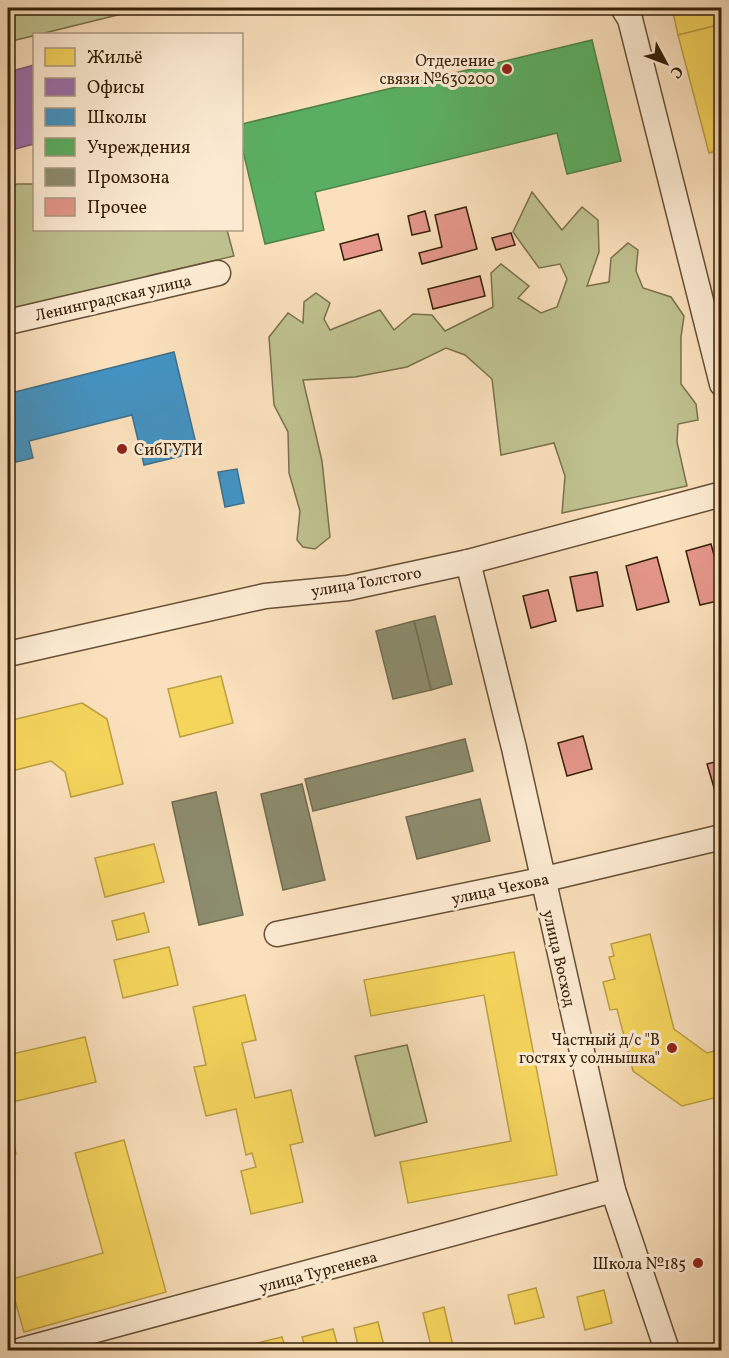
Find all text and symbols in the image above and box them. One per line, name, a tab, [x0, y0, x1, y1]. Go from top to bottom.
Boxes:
legend	[33, 33, 243, 231]
north arrow	[636, 33, 696, 93]
text: Жильё	[87, 46, 143, 71]
place label: Отделение связи №630200	[380, 51, 495, 91]
text: С	[664, 60, 687, 83]
marker: Отделение связи №630200	[500, 62, 514, 76]
text: Офисы	[87, 76, 145, 101]
text: Школы	[87, 106, 147, 131]
text: Учреждения	[87, 136, 190, 161]
text: Промзона	[87, 166, 170, 191]
text: Прочее	[87, 196, 147, 221]
street label: Ленинградская улица	[33, 270, 194, 328]
place label: СибГУТИ	[134, 440, 203, 462]
marker: СибГУТИ	[115, 442, 129, 456]
street label: улица Толстого	[309, 562, 423, 604]
street label: улица Чехова	[450, 869, 551, 911]
street label: улица Восход	[536, 908, 580, 1009]
place label: Частный д/c "В гостях у солнышка"	[519, 1030, 660, 1070]
marker: Частный д/c "В гостях у солнышка"	[665, 1041, 679, 1055]
street label: улица Тургенева	[257, 1247, 380, 1299]
place label: Школа №185	[593, 1254, 686, 1276]
marker: Школа №185	[691, 1256, 705, 1270]

